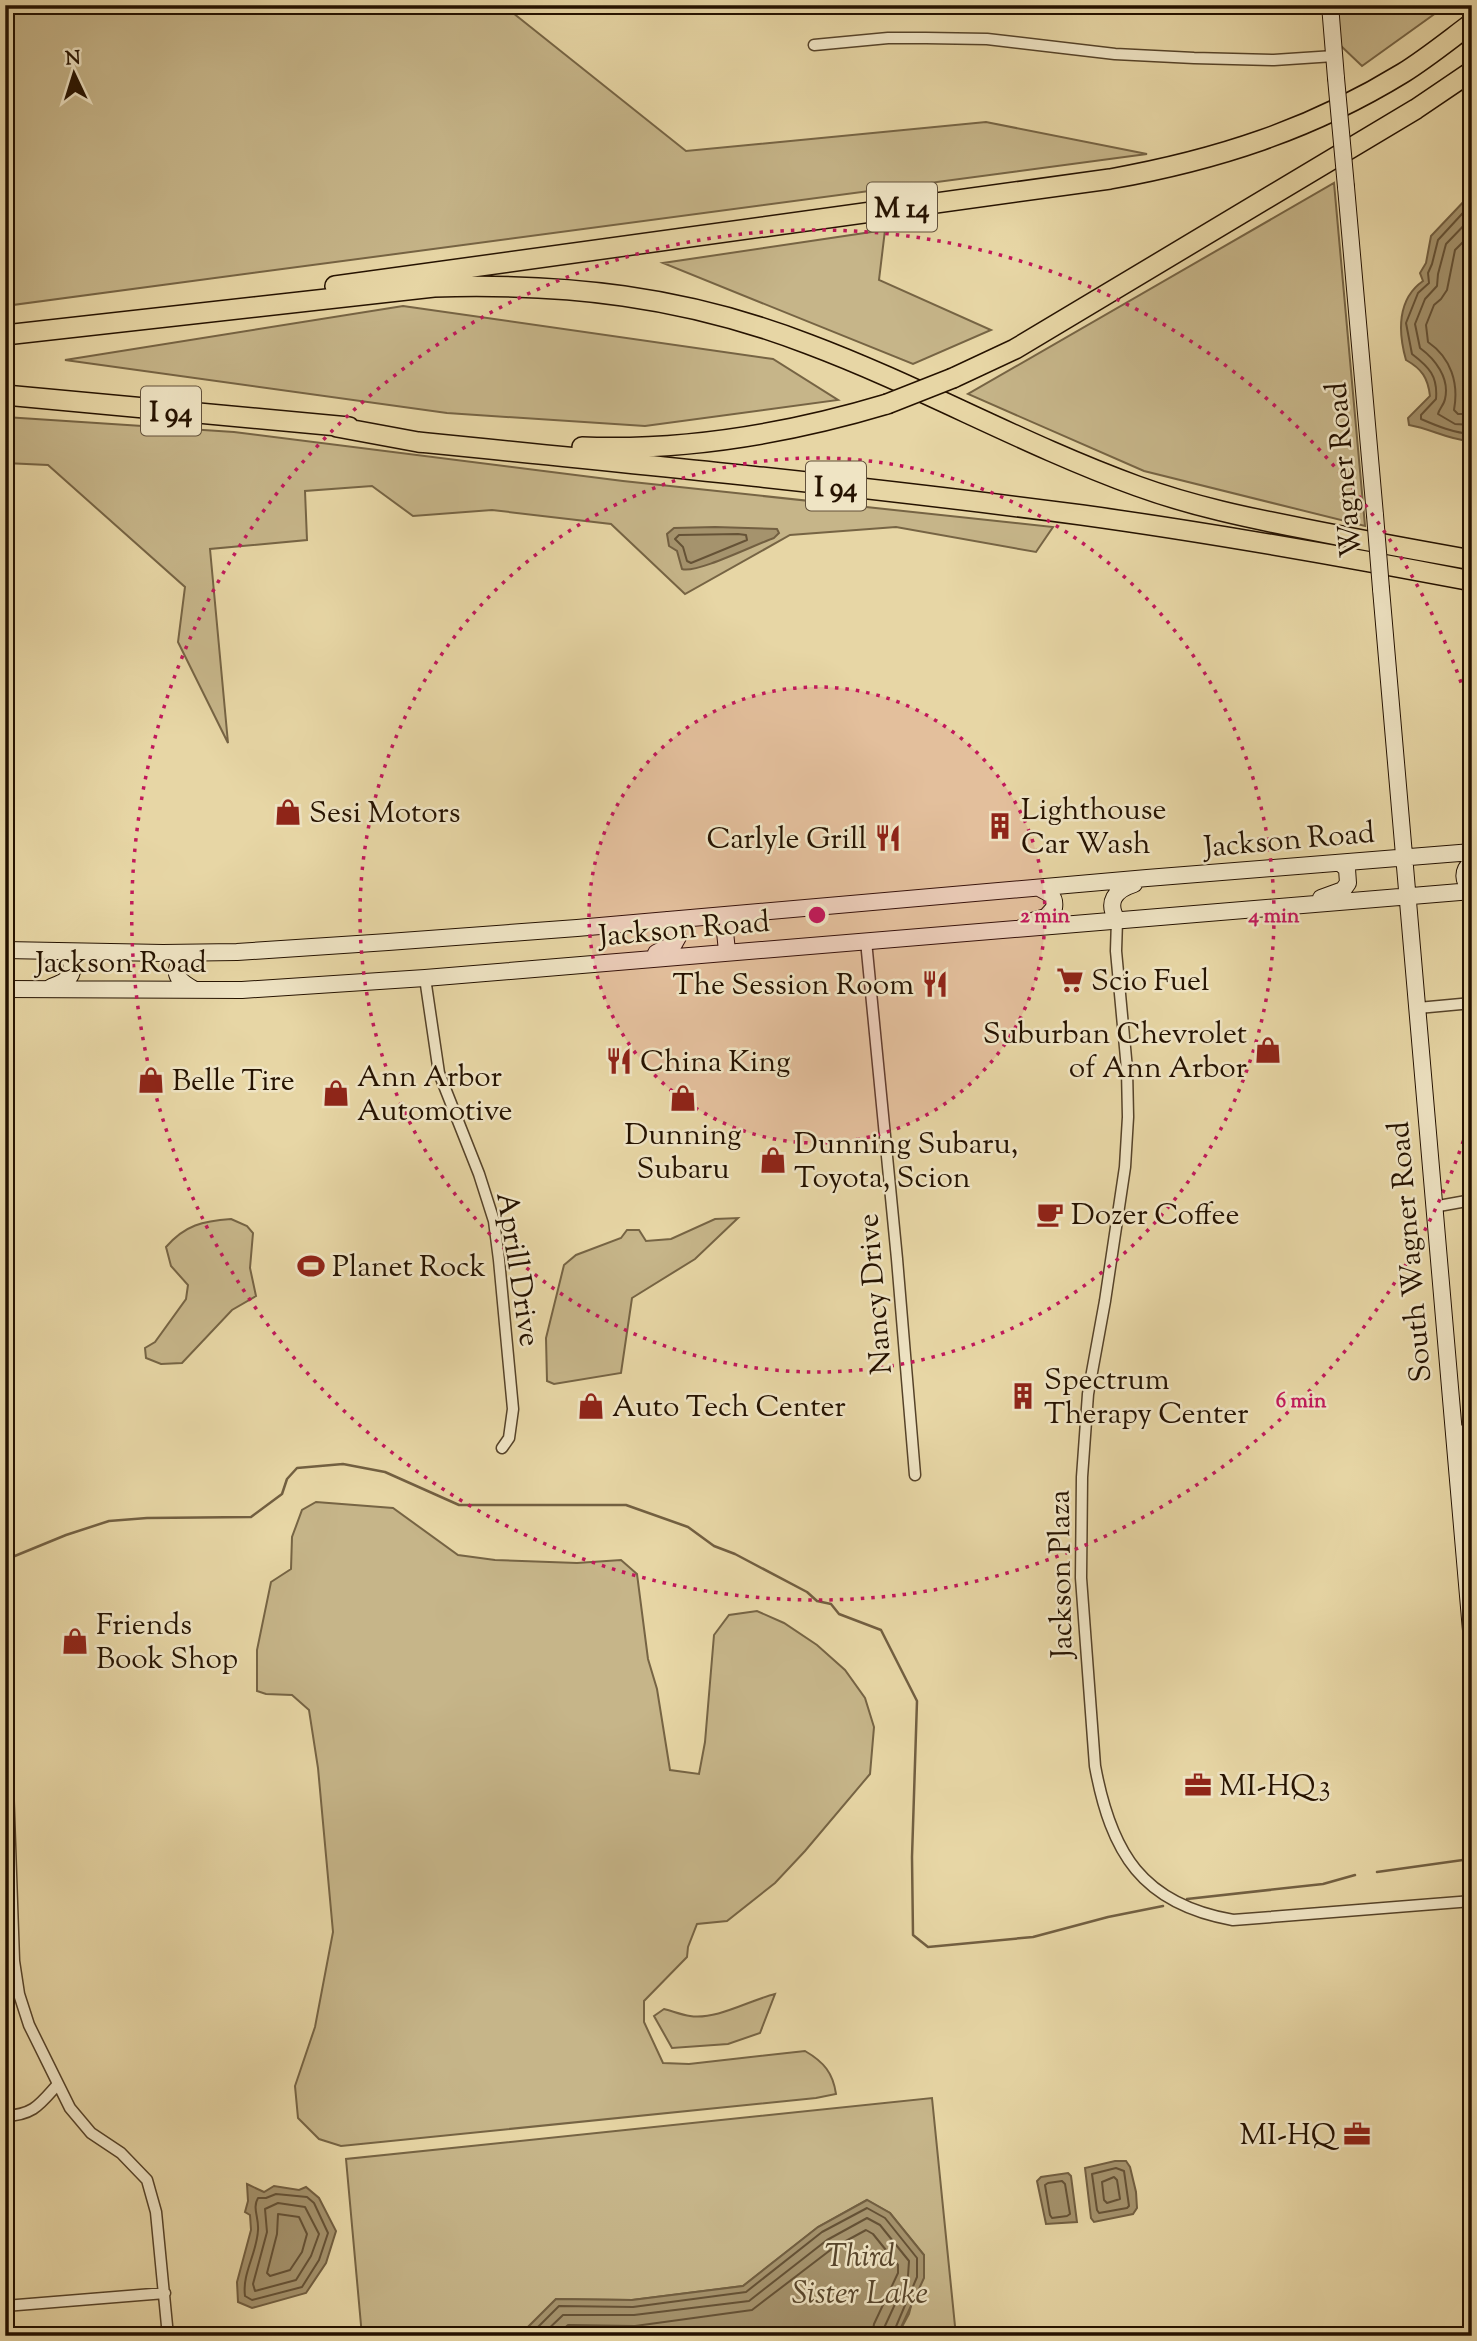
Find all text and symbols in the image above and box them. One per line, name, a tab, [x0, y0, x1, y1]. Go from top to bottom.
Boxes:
north arrow	[38, 38, 108, 108]
text: N	[64, 46, 81, 74]
road number: M 14	[867, 182, 937, 232]
street label: Wagner Road	[1316, 380, 1375, 559]
road number: I 94	[141, 386, 201, 436]
road number: I 94	[806, 462, 866, 510]
place label: Lighthouse Car Wash	[1021, 790, 1166, 867]
place label: Sesi Motors	[309, 793, 461, 836]
shop icon: Sesi Motors	[273, 797, 303, 827]
building icon: Lighthouse Car Wash	[985, 811, 1015, 841]
street label: Jackson Road	[1200, 813, 1377, 871]
place label: Carlyle Grill	[706, 819, 867, 862]
restaurant icon: Carlyle Grill	[873, 823, 903, 853]
street label: Jackson Road	[595, 902, 772, 960]
text: 2 min	[1020, 902, 1071, 932]
text: 4 min	[1248, 902, 1300, 932]
centre of rings	[805, 903, 829, 927]
street label: Jackson Road	[33, 943, 207, 986]
place label: Scio Fuel	[1091, 961, 1209, 1004]
place label: The Session Room	[673, 965, 914, 1008]
supermarket icon: Scio Fuel	[1055, 965, 1085, 995]
restaurant icon: The Session Room	[920, 969, 950, 999]
place label: Suburban Chevrolet of Ann Arbor	[983, 1014, 1247, 1091]
shop icon: Suburban Chevrolet of Ann Arbor	[1253, 1035, 1283, 1065]
place label: China King	[640, 1042, 791, 1085]
restaurant icon: China King	[604, 1046, 634, 1076]
place label: Ann Arbor Automotive	[357, 1057, 513, 1134]
place label: Belle Tire	[172, 1061, 295, 1104]
shop icon: Belle Tire	[136, 1065, 166, 1095]
shop icon: Ann Arbor Automotive	[321, 1078, 351, 1108]
shop icon: Dunning Subaru	[668, 1083, 698, 1113]
place label: Dunning Subaru	[624, 1115, 742, 1192]
street label: South Wagner Road	[1379, 1119, 1444, 1384]
place label: Dunning Subaru, Toyota, Scion	[794, 1124, 1018, 1201]
shop icon: Dunning Subaru, Toyota, Scion	[758, 1145, 788, 1175]
street label: Aprill Drive	[483, 1189, 550, 1350]
place label: Dozer Coffee	[1071, 1195, 1239, 1238]
cafe icon: Dozer Coffee	[1035, 1199, 1065, 1229]
street label: Nancy Drive	[848, 1212, 905, 1376]
place label: Planet Rock	[332, 1247, 486, 1290]
sports icon: Planet Rock	[296, 1251, 326, 1281]
place label: Spectrum Therapy Center	[1044, 1360, 1249, 1437]
building icon: Spectrum Therapy Center	[1008, 1381, 1038, 1411]
place label: Auto Tech Center	[612, 1387, 846, 1430]
text: 6 min	[1276, 1387, 1327, 1417]
shop icon: Auto Tech Center	[576, 1391, 606, 1421]
street label: Jackson Plaza	[1040, 1489, 1086, 1661]
place label: Friends Book Shop	[96, 1605, 238, 1682]
shop icon: Friends Book Shop	[60, 1626, 90, 1656]
place label: MI-HQ3	[1219, 1766, 1331, 1809]
office icon: MI-HQ3	[1183, 1770, 1213, 1800]
place label: MI-HQ	[1239, 2115, 1340, 2158]
office icon: MI-HQ	[1342, 2119, 1372, 2149]
water label: Third Sister Lake	[792, 2235, 928, 2318]

